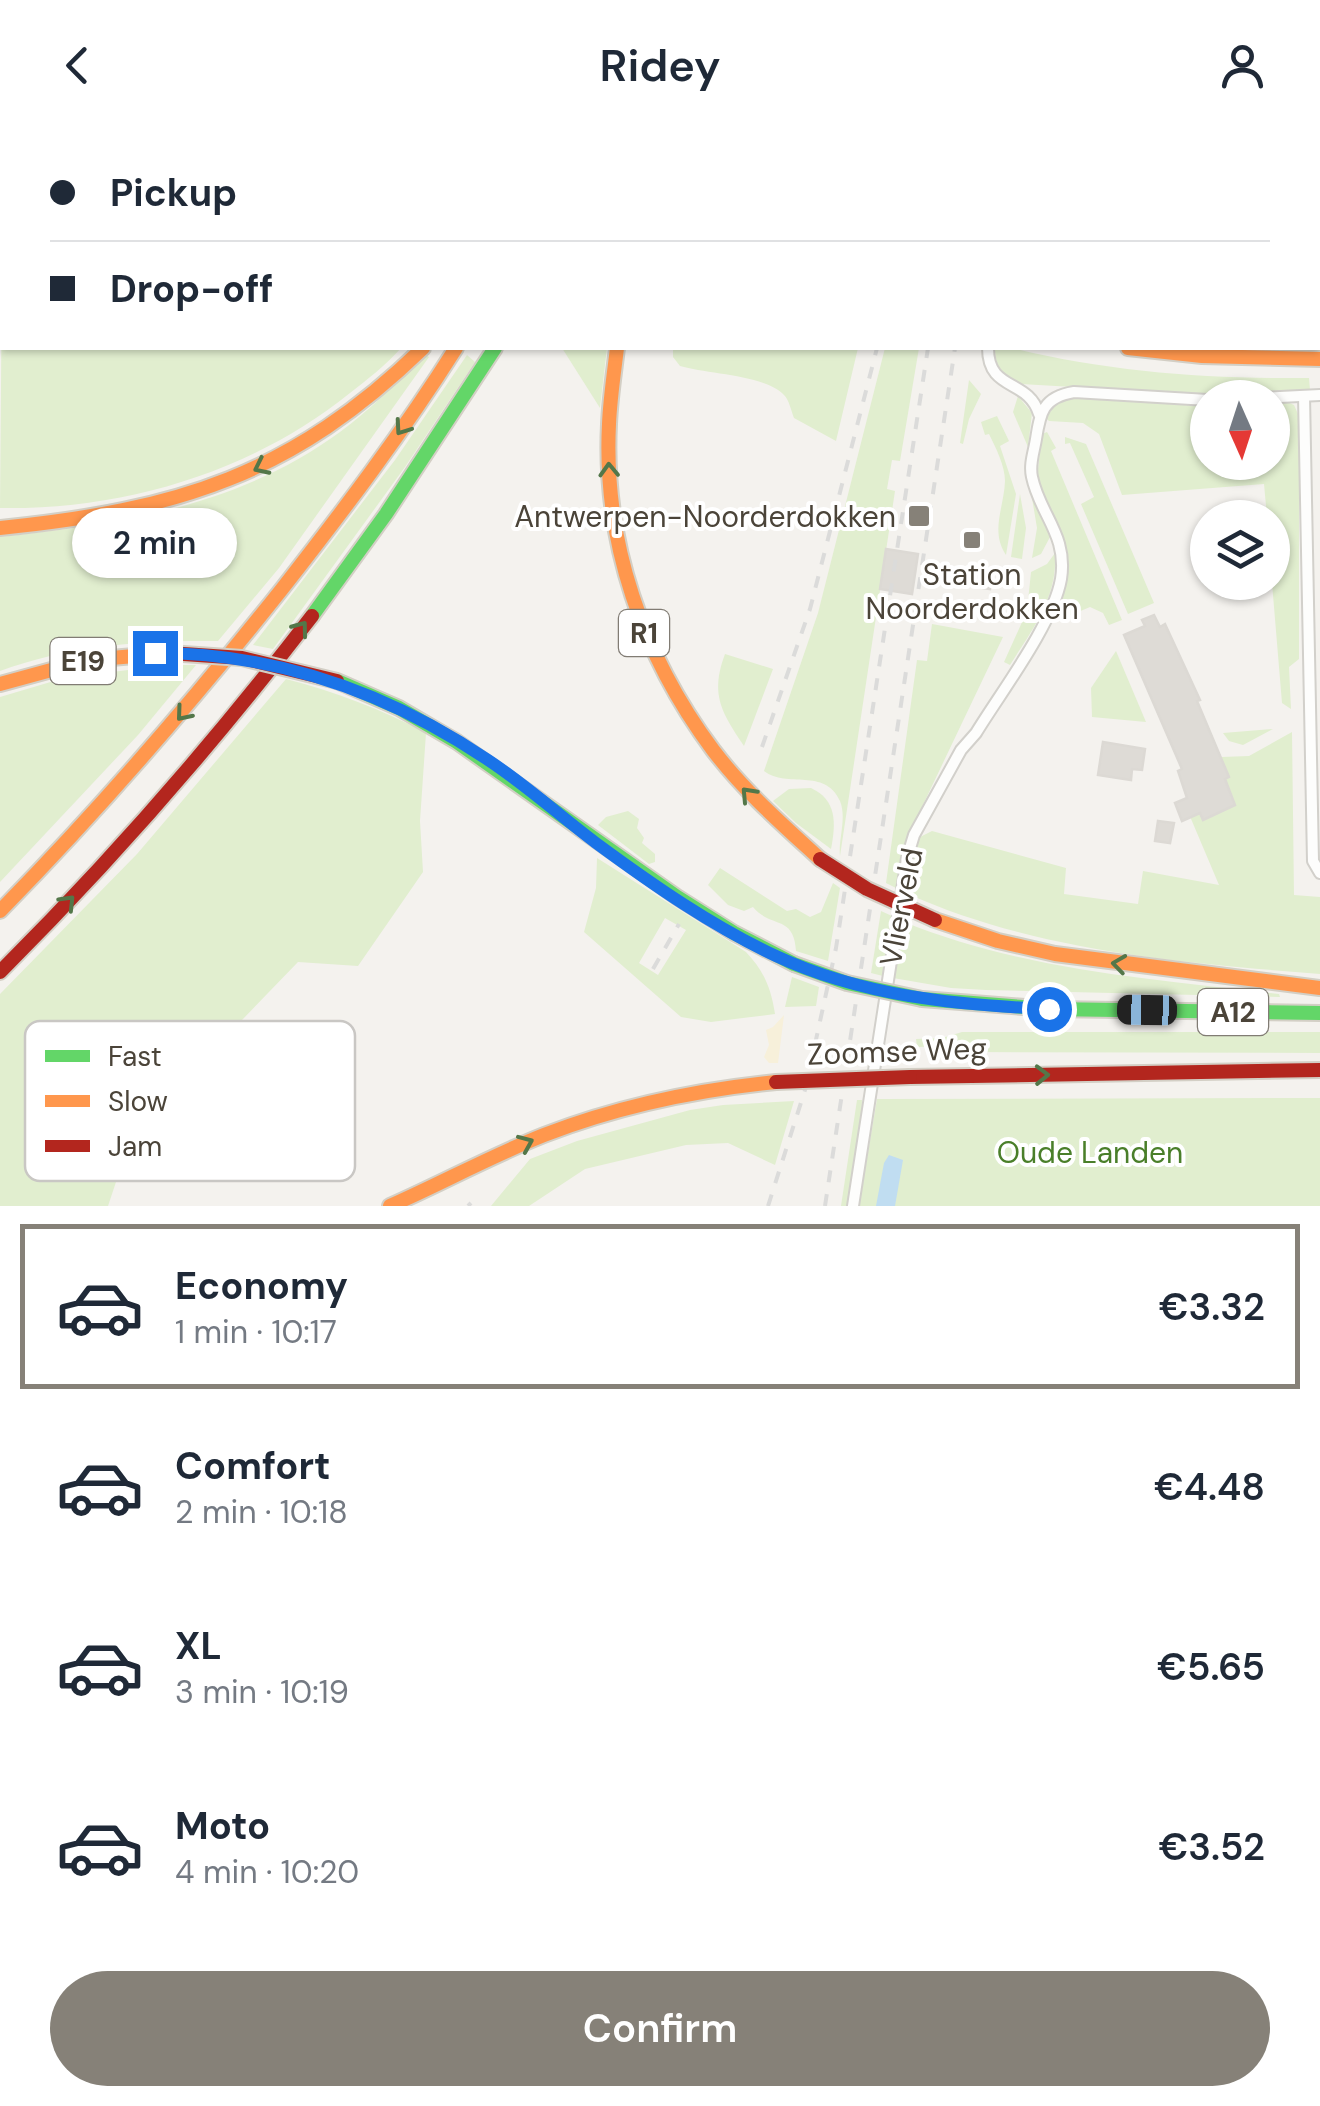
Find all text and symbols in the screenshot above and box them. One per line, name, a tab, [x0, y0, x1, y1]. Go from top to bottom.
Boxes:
text: Ridey	[600, 36, 721, 95]
icon: back	[50, 38, 105, 93]
icon: person	[1215, 38, 1270, 93]
text: Pickup	[110, 168, 237, 218]
text: Drop-off	[110, 264, 273, 314]
north arrow	[1190, 380, 1290, 480]
map controls	[1190, 380, 1290, 600]
one-way arrow	[396, 417, 414, 436]
one-way arrow	[253, 455, 271, 475]
one-way arrow	[599, 462, 620, 478]
place label: Antwerpen-Noorderdokken	[514, 497, 896, 536]
button: layers	[1190, 500, 1290, 600]
marker: Antwerpen-Noorderdokken	[906, 503, 932, 529]
callout: 2 min	[72, 508, 238, 578]
text: 2 min	[113, 522, 196, 564]
marker: Station Noorderdokken	[961, 529, 983, 551]
place label: Station Noorderdokken	[865, 555, 1079, 628]
road number: R1	[619, 610, 669, 656]
one-way arrow	[289, 621, 306, 639]
route end	[133, 631, 178, 676]
road number: E19	[51, 638, 116, 684]
one-way arrow	[177, 703, 195, 721]
one-way arrow	[742, 787, 760, 806]
street label: Vlierveld	[870, 845, 932, 969]
one-way arrow	[56, 896, 74, 914]
one-way arrow	[1111, 955, 1127, 976]
route start	[1027, 987, 1072, 1032]
road number: A12	[1198, 989, 1268, 1035]
car	[1117, 994, 1177, 1026]
legend	[25, 1021, 355, 1181]
street label: Zoomse Weg	[806, 1028, 988, 1074]
text: Fast	[108, 1038, 162, 1075]
one-way arrow	[1035, 1064, 1051, 1085]
text: Slow	[108, 1083, 168, 1120]
text: Jam	[108, 1128, 162, 1165]
park label: Oude Landen	[997, 1133, 1183, 1172]
one-way arrow	[516, 1135, 534, 1155]
text: Economy	[175, 1261, 348, 1311]
icon: car	[55, 1262, 145, 1352]
text: €3.32	[1159, 1282, 1265, 1332]
text: 1 min · 10:17	[175, 1311, 337, 1353]
text: Comfort	[175, 1441, 331, 1491]
icon: car	[55, 1442, 145, 1532]
text: €4.48	[1154, 1462, 1265, 1512]
text: 2 min · 10:18	[175, 1491, 348, 1533]
text: XL	[175, 1621, 222, 1671]
icon: car	[55, 1622, 145, 1712]
text: €5.65	[1157, 1642, 1265, 1692]
text: 3 min · 10:19	[175, 1671, 349, 1713]
text: Moto	[175, 1801, 270, 1851]
icon: car	[55, 1802, 145, 1892]
text: €3.52	[1158, 1822, 1265, 1872]
text: 4 min · 10:20	[175, 1851, 359, 1893]
button: Confirm	[50, 1971, 1270, 2086]

